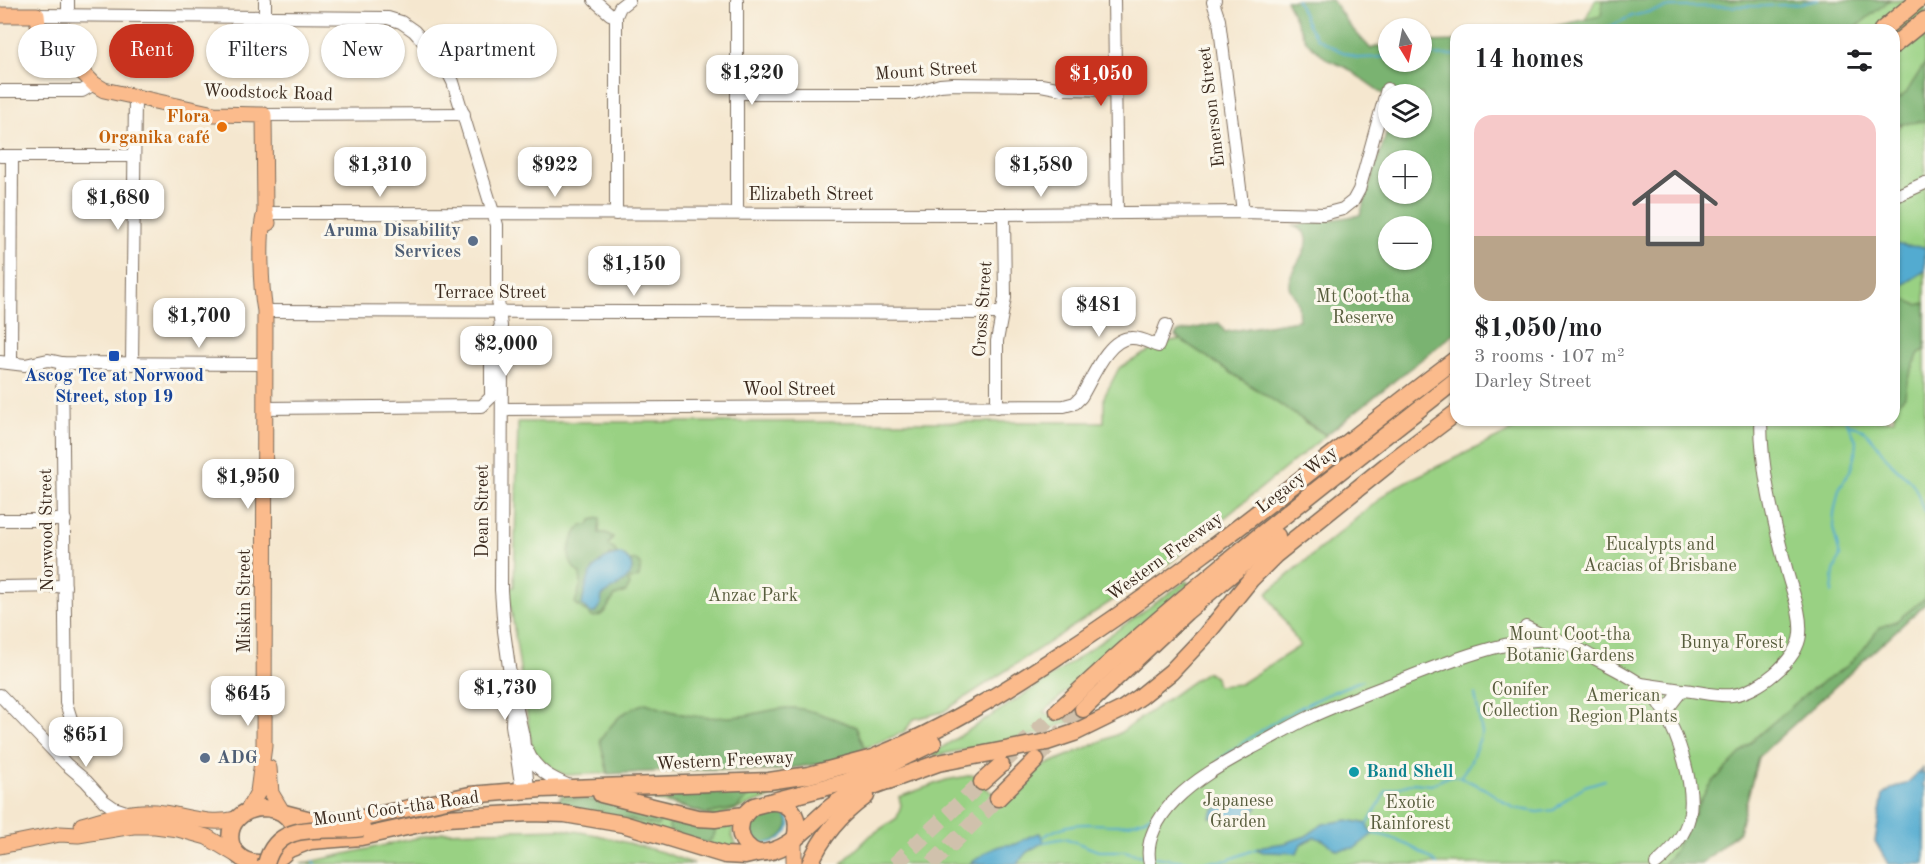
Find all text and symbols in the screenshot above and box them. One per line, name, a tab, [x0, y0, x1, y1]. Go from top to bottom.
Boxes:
north arrow	[1378, 18, 1432, 72]
map controls	[1378, 18, 1432, 270]
chip: Buy	[18, 24, 97, 78]
chip: Rent	[109, 24, 194, 78]
chip: Filters	[206, 24, 309, 78]
chip: New	[321, 24, 405, 78]
chip: Apartment	[417, 24, 557, 78]
icon: filters	[1843, 44, 1876, 77]
street label: Emerson Street	[1196, 46, 1228, 168]
text: 14 homes	[1474, 47, 1583, 73]
pin: $1,220	[703, 55, 801, 106]
pin: $1,050	[1052, 56, 1150, 107]
street label: Mount Street	[874, 58, 978, 84]
text: $1,220	[720, 64, 784, 84]
text: $1,050	[1069, 65, 1133, 85]
street label: Woodstock Road	[203, 82, 333, 104]
button: layers	[1378, 84, 1432, 138]
place label: Flora Organika café	[98, 108, 210, 147]
marker: Flora Organika café	[215, 120, 229, 134]
pin: $1,310	[331, 147, 429, 198]
pin: $922	[519, 147, 591, 198]
pin: $1,580	[992, 147, 1090, 198]
button: +	[1378, 150, 1432, 204]
icon: home	[1621, 154, 1729, 262]
text: $1,310	[348, 156, 412, 176]
text: $922	[532, 156, 578, 176]
text: $1,580	[1009, 156, 1073, 176]
pin: $1,680	[69, 180, 167, 231]
street label: Elizabeth Street	[748, 186, 874, 204]
text: $1,680	[86, 189, 150, 209]
button: −	[1378, 216, 1432, 270]
place label: Aruma Disability Services	[323, 222, 461, 261]
marker: Aruma Disability Services	[466, 234, 480, 248]
pin: $1,150	[585, 246, 683, 297]
text: $1,150	[602, 255, 666, 275]
street label: Cross Street	[971, 260, 995, 358]
street label: Terrace Street	[434, 284, 546, 302]
pin: $481	[1063, 287, 1135, 338]
park label: Mt Coot-tha Reserve	[1316, 288, 1410, 327]
text: $481	[1076, 296, 1122, 316]
pin: $1,700	[150, 298, 248, 349]
text: $1,700	[167, 307, 231, 327]
text: $1,050/mo	[1474, 316, 1602, 342]
pin: $2,000	[457, 326, 555, 377]
text: $2,000	[474, 335, 538, 355]
text: 3 rooms · 107 m²	[1474, 347, 1624, 367]
marker: Ascog Tce at Norwood Street, stop 19	[107, 349, 121, 363]
place label: Ascog Tce at Norwood Street, stop 19	[24, 367, 204, 406]
text: Darley Street	[1474, 372, 1591, 392]
street label: Wool Street	[743, 381, 835, 399]
street label: Legacy Way	[1253, 443, 1341, 517]
pin: $1,950	[199, 459, 297, 510]
street label: Dean Street	[474, 464, 492, 558]
street label: Norwood Street	[37, 468, 57, 592]
text: $1,950	[216, 468, 280, 488]
street label: Western Freeway	[1104, 509, 1226, 605]
park label: Eucalypts and Acacias of Brisbane	[1583, 536, 1737, 575]
street label: Miskin Street	[236, 549, 254, 653]
park label: Anzac Park	[708, 587, 798, 605]
park label: Mount Coot-tha Botanic Gardens	[1506, 626, 1634, 665]
park label: Bunya Forest	[1680, 634, 1784, 652]
pin: $1,730	[456, 670, 554, 721]
pin: $645	[212, 676, 284, 727]
text: $1,730	[473, 679, 537, 699]
park label: Conifer Collection	[1482, 681, 1559, 720]
text: $645	[225, 685, 271, 705]
park label: American Region Plants	[1568, 687, 1678, 726]
pin: $651	[50, 717, 122, 768]
text: $651	[63, 726, 109, 746]
street label: Western Freeway	[656, 748, 795, 774]
place label: ADG	[217, 749, 258, 767]
marker: ADG	[198, 751, 212, 765]
place label: Band Shell	[1366, 763, 1454, 781]
marker: Band Shell	[1347, 765, 1361, 779]
street label: Mount Coot-tha Road	[312, 788, 480, 830]
park label: Japanese Garden	[1203, 792, 1273, 831]
park label: Exotic Rainforest	[1370, 794, 1451, 833]

